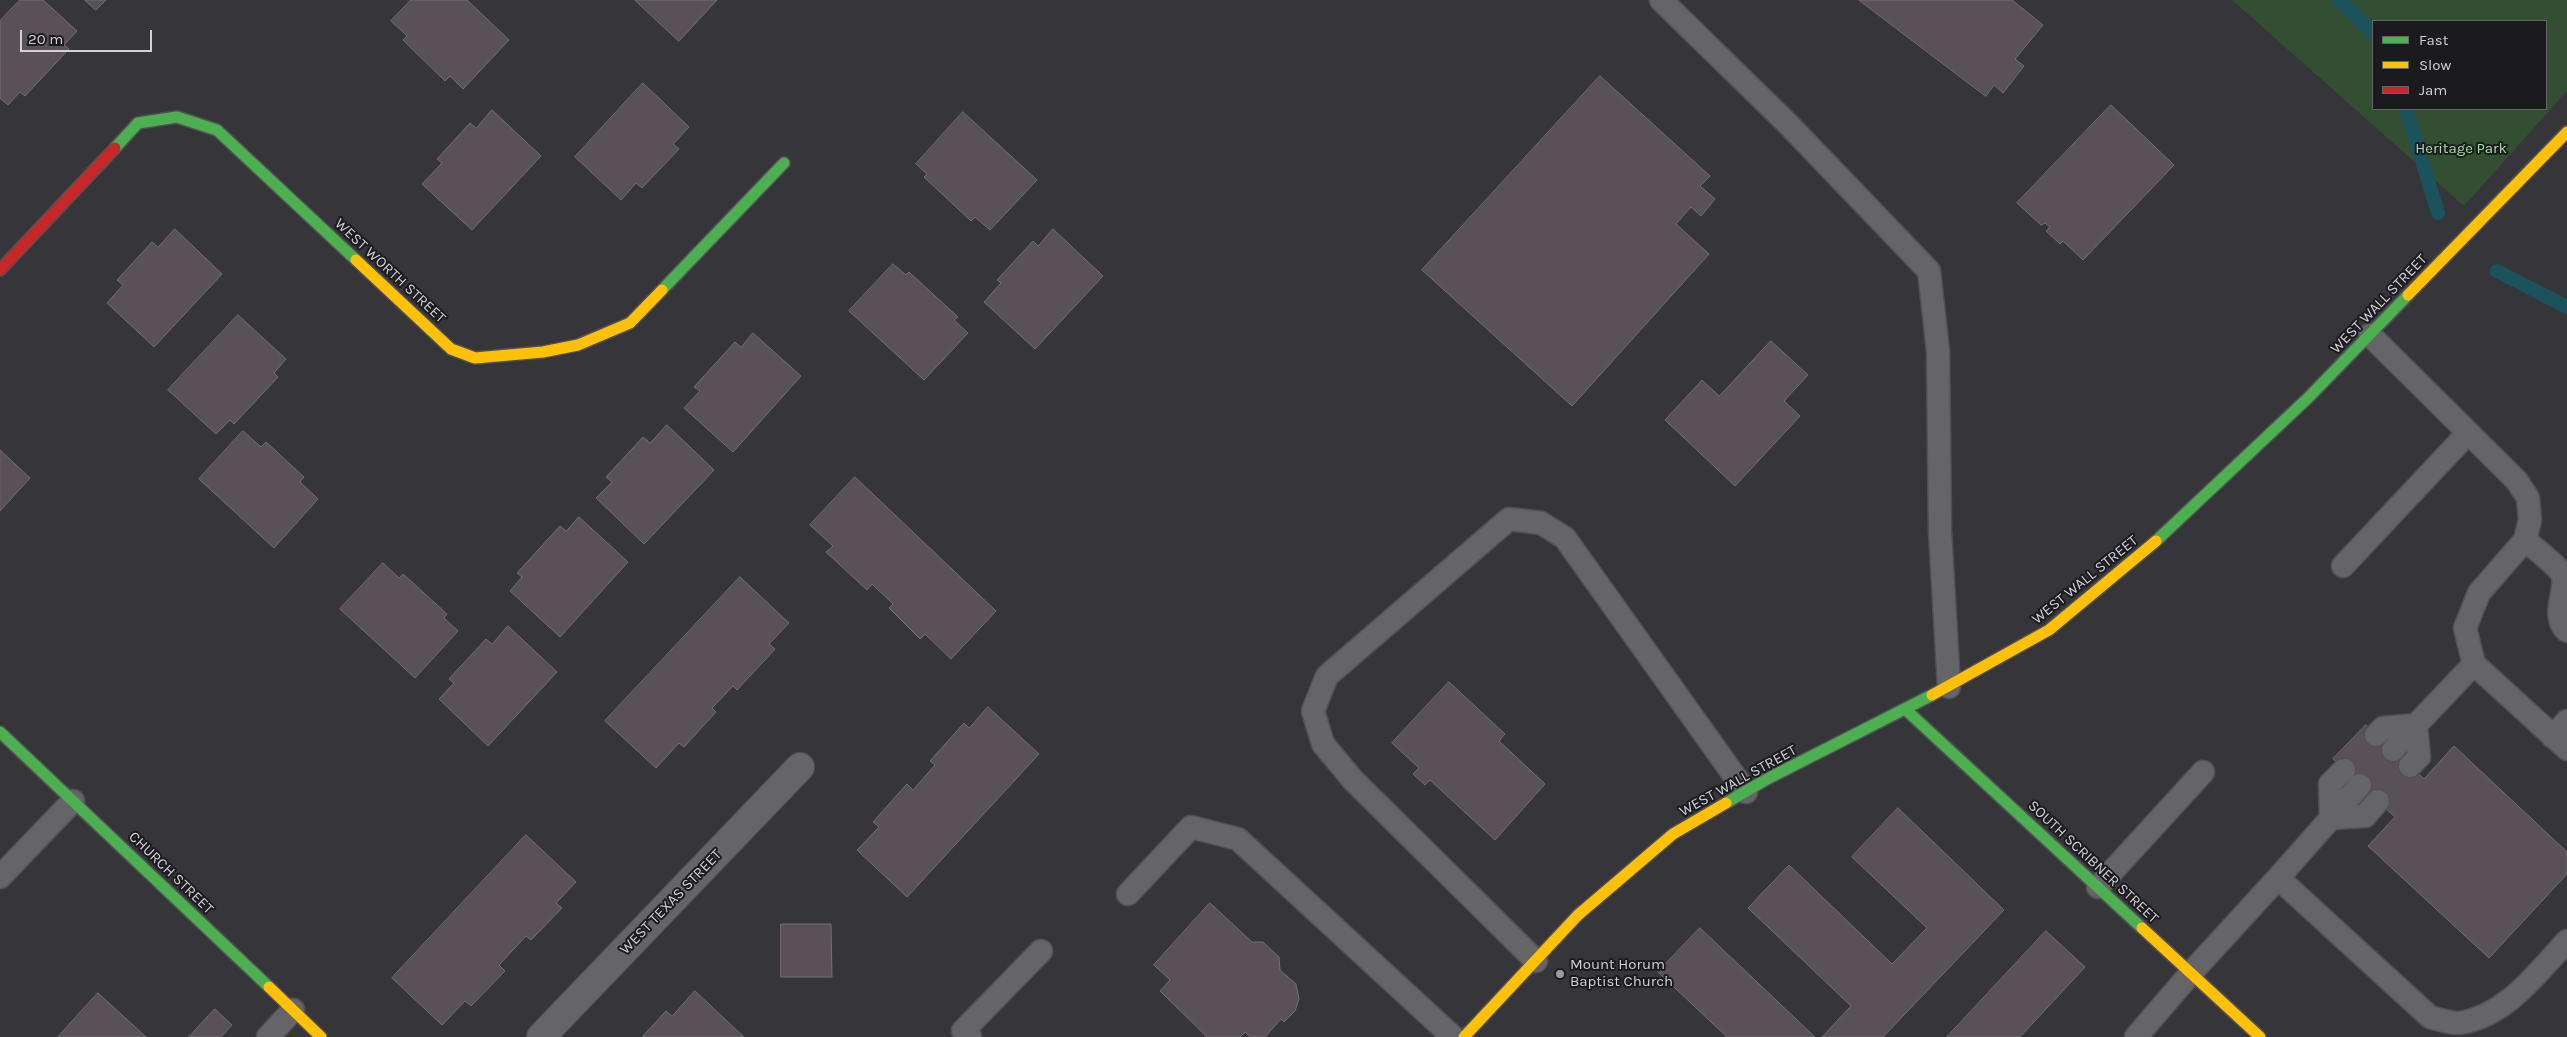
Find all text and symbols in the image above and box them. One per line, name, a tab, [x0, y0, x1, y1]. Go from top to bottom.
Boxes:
scale bar	[22, 20, 155, 52]
legend	[2372, 20, 2547, 110]
text: 20 m	[28, 30, 63, 48]
text: Fast	[2419, 31, 2448, 49]
text: Slow	[2419, 56, 2451, 74]
text: Jam	[2419, 81, 2447, 99]
park label: Heritage Park	[2415, 140, 2507, 158]
street label: WEST WORTH STREET	[331, 215, 449, 327]
street label: WEST WALL STREET	[2327, 251, 2431, 357]
street label: WEST WALL STREET	[2028, 532, 2142, 628]
street label: WEST WALL STREET	[1676, 741, 1800, 821]
street label: SOUTH SCRIBNER STREET	[2024, 797, 2162, 927]
street label: CHURCH STREET	[125, 828, 217, 918]
street label: WEST TEXAS STREET	[616, 846, 726, 958]
place label: Mount Horum Baptist Church	[1570, 956, 1673, 991]
marker: Mount Horum Baptist Church	[1554, 968, 1566, 980]

